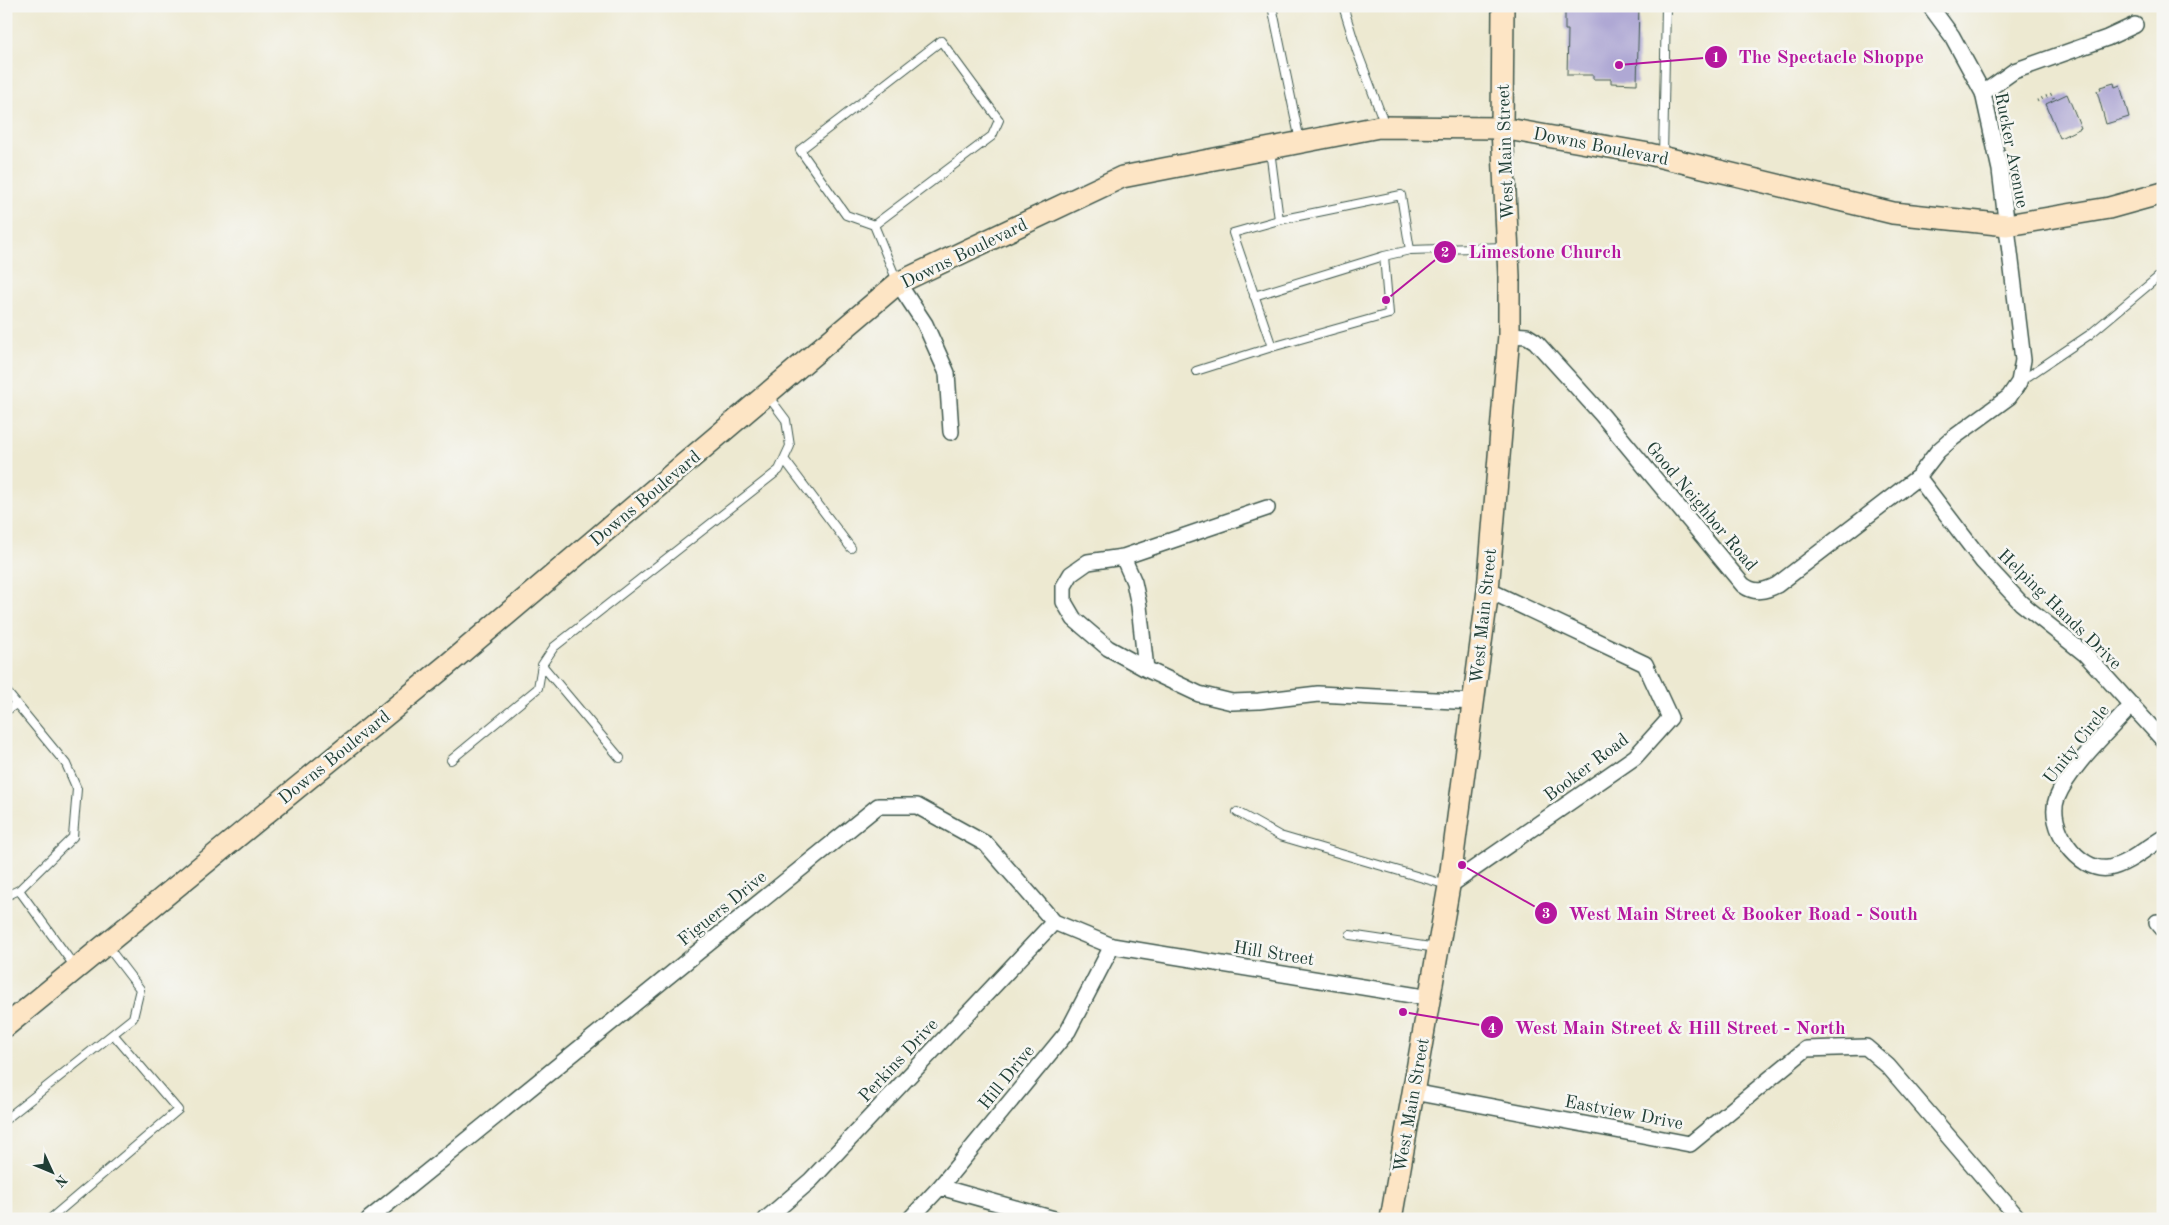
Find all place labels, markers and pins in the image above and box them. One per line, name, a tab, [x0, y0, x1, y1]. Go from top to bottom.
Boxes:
callout: The Spectacle Shoppe	[1703, 40, 1934, 74]
callout: Limestone Church	[1433, 235, 1631, 269]
callout: West Main Street & Booker Road - South	[1534, 896, 1928, 930]
callout: West Main Street & Hill Street - North	[1480, 1010, 1856, 1044]

